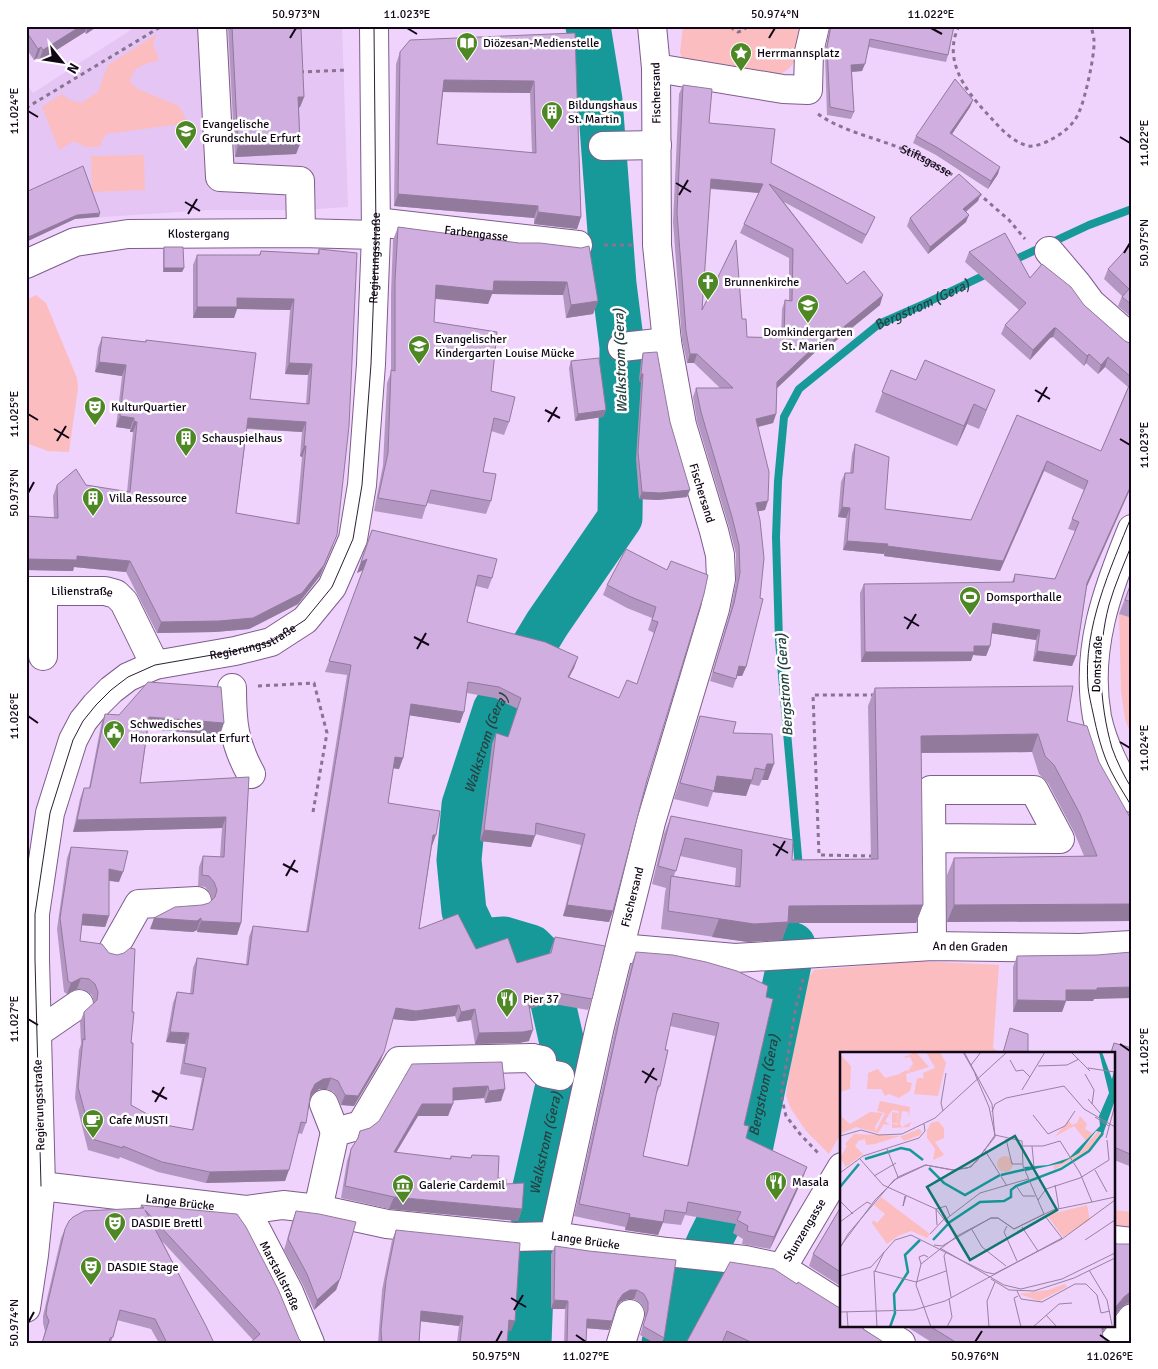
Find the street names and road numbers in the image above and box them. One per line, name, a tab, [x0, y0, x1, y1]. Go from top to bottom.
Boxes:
street label: Fischersand	[648, 62, 665, 124]
street label: Stiftsgasse	[898, 142, 954, 181]
street label: Regierungsstraße	[366, 212, 384, 304]
street label: Farbengasse	[444, 223, 509, 245]
street label: Klostergang	[168, 226, 230, 242]
street label: Fischersand	[685, 461, 718, 525]
street label: Lilienstraße	[51, 584, 115, 601]
street label: Regierungsstraße	[208, 621, 299, 663]
street label: Domstraße	[1089, 635, 1106, 693]
street label: Fischersand	[618, 865, 648, 929]
street label: An den Graden	[933, 939, 1008, 955]
street label: Regierungsstraße	[30, 1059, 49, 1151]
street label: Lange Brücke	[145, 1191, 215, 1214]
street label: Stunzengasse	[780, 1196, 829, 1265]
street label: Lange Brücke	[550, 1229, 621, 1253]
street label: Marstallstraße	[256, 1239, 303, 1313]

